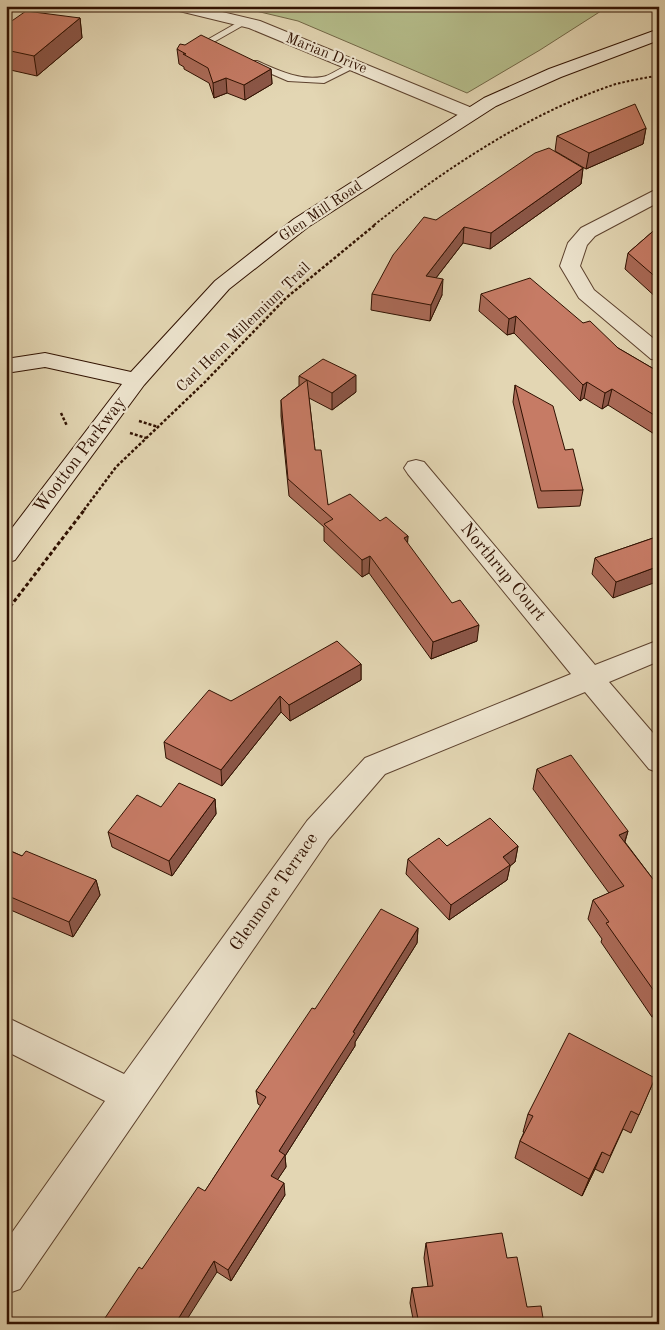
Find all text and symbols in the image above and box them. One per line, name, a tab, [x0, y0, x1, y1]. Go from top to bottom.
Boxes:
street label: Marian Drive	[283, 31, 369, 77]
street label: Glen Mill Road	[277, 179, 365, 245]
street label: Carl Henn Millennium Trail	[174, 260, 314, 396]
street label: Wootton Parkway	[31, 393, 130, 516]
street label: Northrup Court	[457, 520, 549, 624]
street label: Glenmore Terrace	[227, 830, 321, 954]

